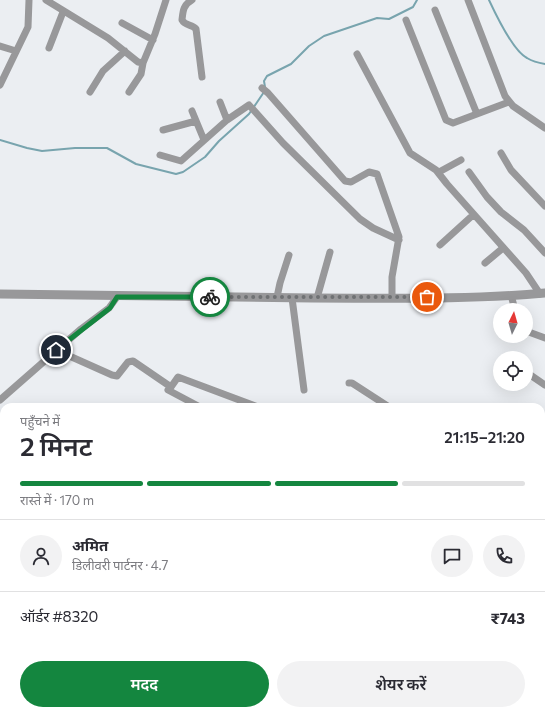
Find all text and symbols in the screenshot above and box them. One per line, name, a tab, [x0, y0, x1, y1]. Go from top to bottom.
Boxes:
courier	[190, 277, 230, 317]
pin	[410, 280, 444, 314]
icon: bike	[199, 286, 221, 308]
icon: bag	[416, 286, 438, 308]
north arrow	[493, 303, 533, 343]
map controls	[493, 303, 533, 391]
pin	[39, 333, 73, 367]
icon: home	[45, 339, 67, 361]
button: locate	[493, 351, 533, 391]
text: पहुँचने में	[20, 413, 60, 429]
text: 21:15–21:20	[444, 428, 525, 446]
text: 2 मिनट	[20, 430, 92, 461]
text: रास्ते में · 170 m	[20, 492, 94, 508]
button: person	[20, 535, 62, 577]
button: chat	[431, 535, 473, 577]
button: phone	[483, 535, 525, 577]
text: अमित	[72, 536, 108, 554]
text: डिलीवरी पार्टनर · 4.7	[72, 557, 168, 573]
text: ऑर्डर #8320	[20, 607, 98, 625]
text: ₹743	[490, 609, 525, 627]
button: मदद	[20, 661, 269, 707]
button: शेयर करें	[277, 661, 525, 707]

